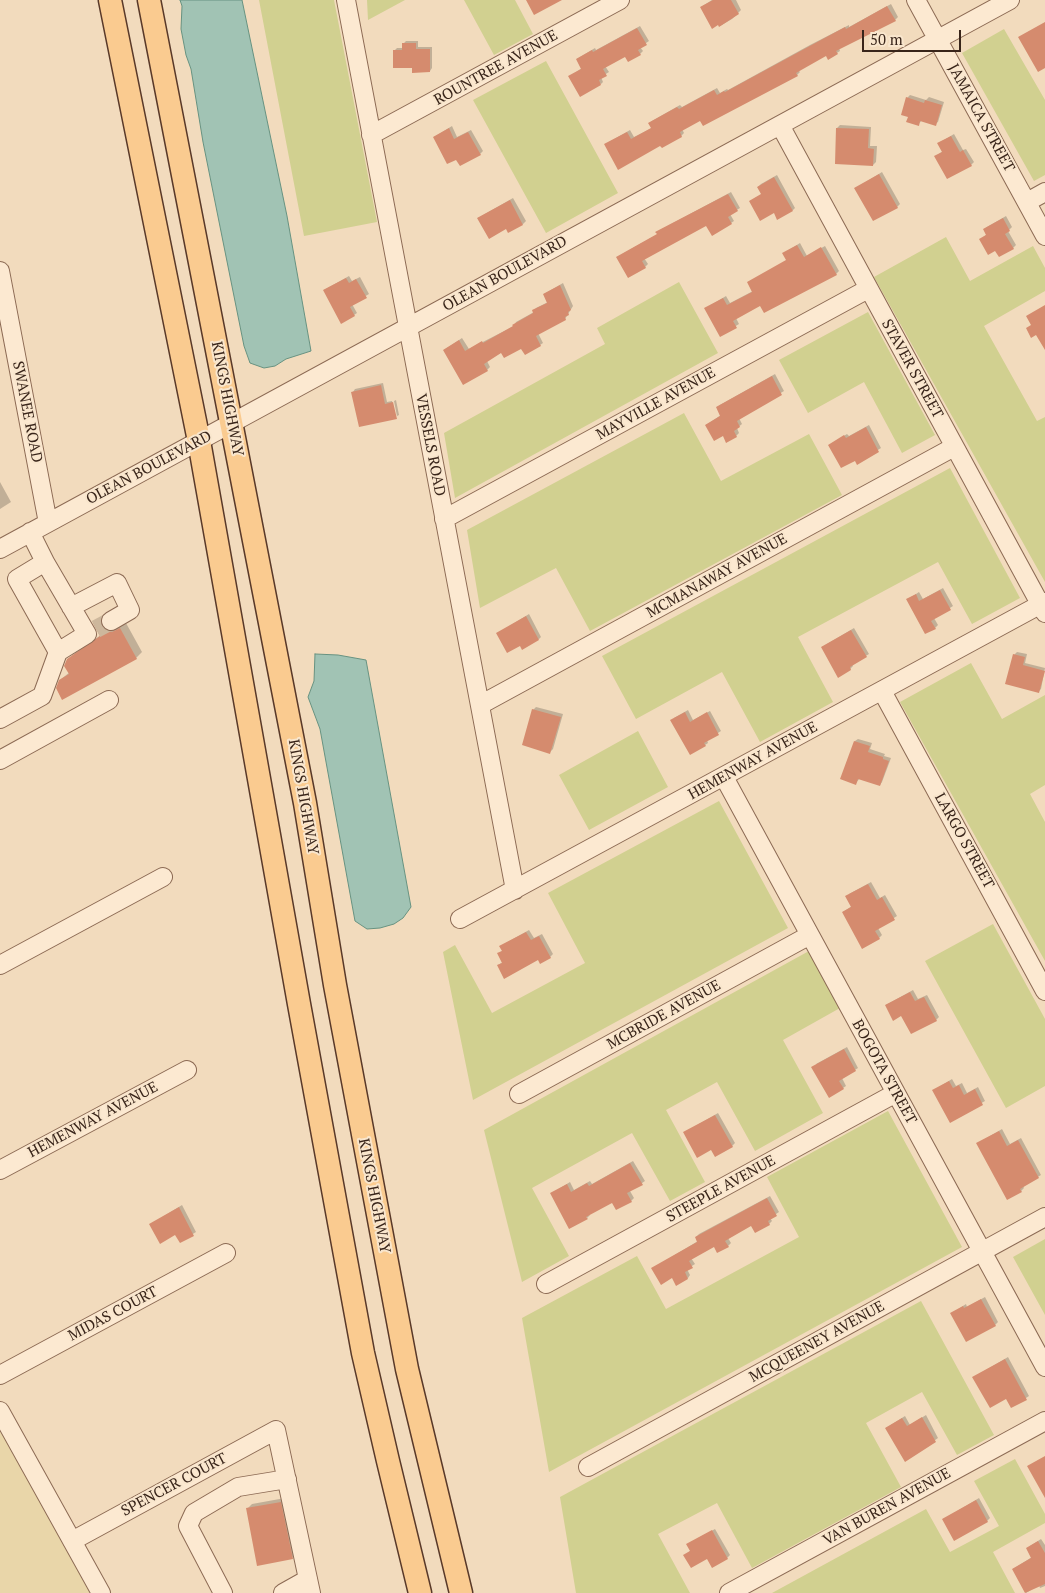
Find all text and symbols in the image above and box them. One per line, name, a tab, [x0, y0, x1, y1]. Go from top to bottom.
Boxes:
scale bar	[865, 20, 964, 52]
street label: ROUNTREE AVENUE	[431, 27, 561, 109]
text: 50 m	[870, 29, 903, 49]
street label: JAMAICA STREET	[944, 61, 1018, 175]
street label: OLEAN BOULEVARD	[440, 232, 570, 316]
street label: STAVER STREET	[877, 316, 947, 422]
street label: KINGS HIGHWAY	[207, 340, 247, 458]
street label: SWANEE ROAD	[8, 360, 46, 464]
street label: MAYVILLE AVENUE	[593, 364, 719, 444]
street label: VESSELS ROAD	[411, 392, 449, 498]
street label: OLEAN BOULEVARD	[83, 427, 215, 509]
street label: MCMANAWAY AVENUE	[644, 530, 790, 622]
street label: HEMENWAY AVENUE	[685, 718, 821, 804]
street label: KINGS HIGHWAY	[284, 738, 322, 856]
street label: LARGO STREET	[930, 790, 998, 892]
street label: MCBRIDE AVENUE	[604, 976, 724, 1054]
street label: BOGOTA STREET	[848, 1016, 920, 1128]
street label: HEMENWAY AVENUE	[25, 1078, 161, 1162]
street label: KINGS HIGHWAY	[354, 1137, 394, 1255]
street label: STEEPLE AVENUE	[663, 1152, 779, 1226]
street label: MIDAS COURT	[65, 1283, 161, 1345]
street label: MCQUEENEY AVENUE	[746, 1297, 888, 1387]
street label: SPENCER COURT	[118, 1450, 230, 1520]
street label: VAN BUREN AVENUE	[820, 1464, 954, 1550]

